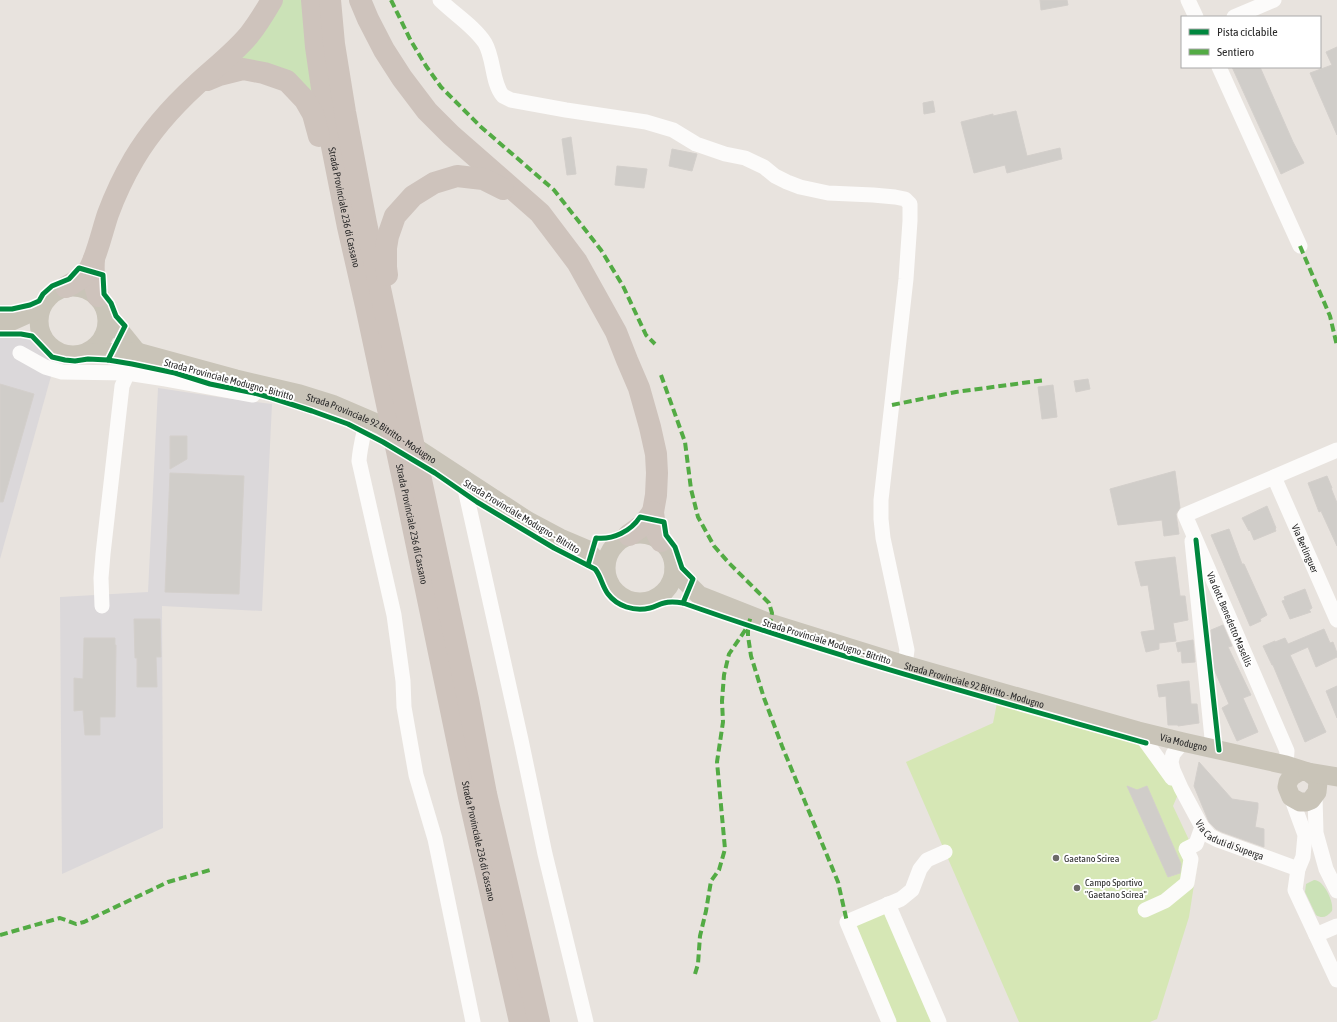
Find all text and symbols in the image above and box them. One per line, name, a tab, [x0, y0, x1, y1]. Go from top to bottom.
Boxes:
legend	[1181, 16, 1321, 68]
text: Pista ciclabile	[1217, 25, 1278, 39]
text: Sentiero	[1217, 45, 1255, 59]
street label: Strada Provinciale 236 di Cassano	[326, 146, 362, 269]
street label: Strada Provinciale Modugno - Bitritto	[163, 357, 295, 402]
street label: Strada Provinciale 92 Bitritto - Modugno	[305, 391, 439, 466]
street label: Strada Provinciale 236 di Cassano	[394, 463, 430, 586]
street label: Strada Provinciale Modugno - Bitritto	[462, 477, 582, 556]
street label: Via Berlinguer	[1289, 523, 1321, 576]
street label: Via dott. Benedetto Masellis	[1205, 570, 1255, 669]
street label: Strada Provinciale Modugno - Bitritto	[761, 617, 893, 666]
street label: Strada Provinciale 92 Bitritto - Modugno	[903, 660, 1046, 710]
street label: Via Modugno	[1159, 732, 1209, 753]
street label: Strada Provinciale 236 di Cassano	[460, 780, 497, 902]
street label: Via Caduti di Superga	[1193, 818, 1265, 862]
marker: Gaetano Scirea	[1051, 853, 1061, 863]
place label: Gaetano Scirea	[1064, 853, 1120, 864]
place label: Campo Sportivo "Gaetano Scirea"	[1085, 877, 1147, 900]
marker: Campo Sportivo "Gaetano Scirea"	[1072, 883, 1082, 893]

